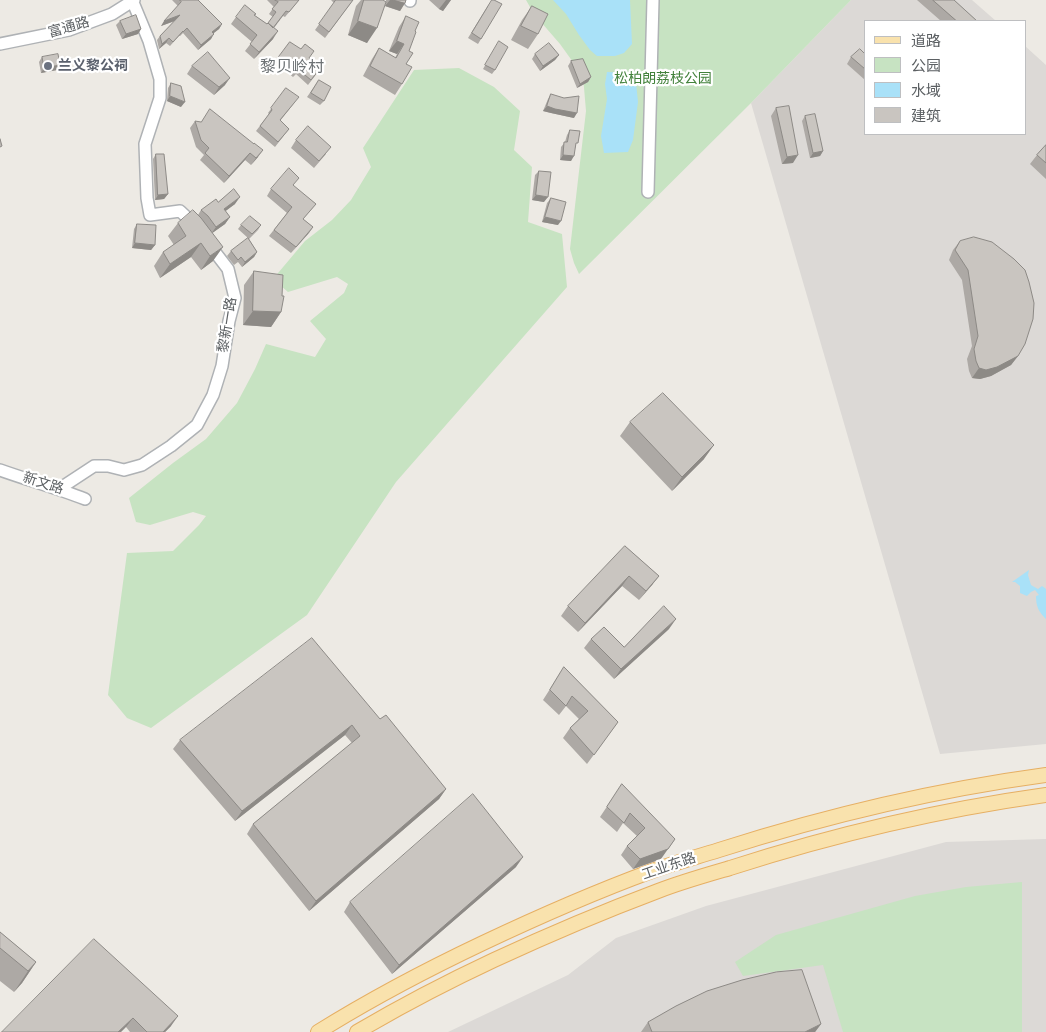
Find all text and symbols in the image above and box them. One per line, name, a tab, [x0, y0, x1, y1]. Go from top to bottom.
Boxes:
street label: 富通路	[46, 14, 92, 42]
legend	[864, 20, 1026, 135]
text: 道路	[911, 32, 941, 50]
text: 公园	[911, 57, 941, 75]
place label: 兰义黎公祠	[58, 58, 128, 74]
district label: 黎贝岭村	[260, 58, 324, 78]
marker: 兰义黎公祠	[42, 60, 54, 72]
park label: 松柏朗荔枝公园	[614, 71, 712, 87]
text: 水域	[911, 82, 941, 100]
text: 建筑	[911, 107, 941, 125]
street label: 黎新一路	[215, 296, 241, 354]
street label: 新文路	[20, 470, 66, 498]
street label: 工业东路	[640, 850, 698, 884]

